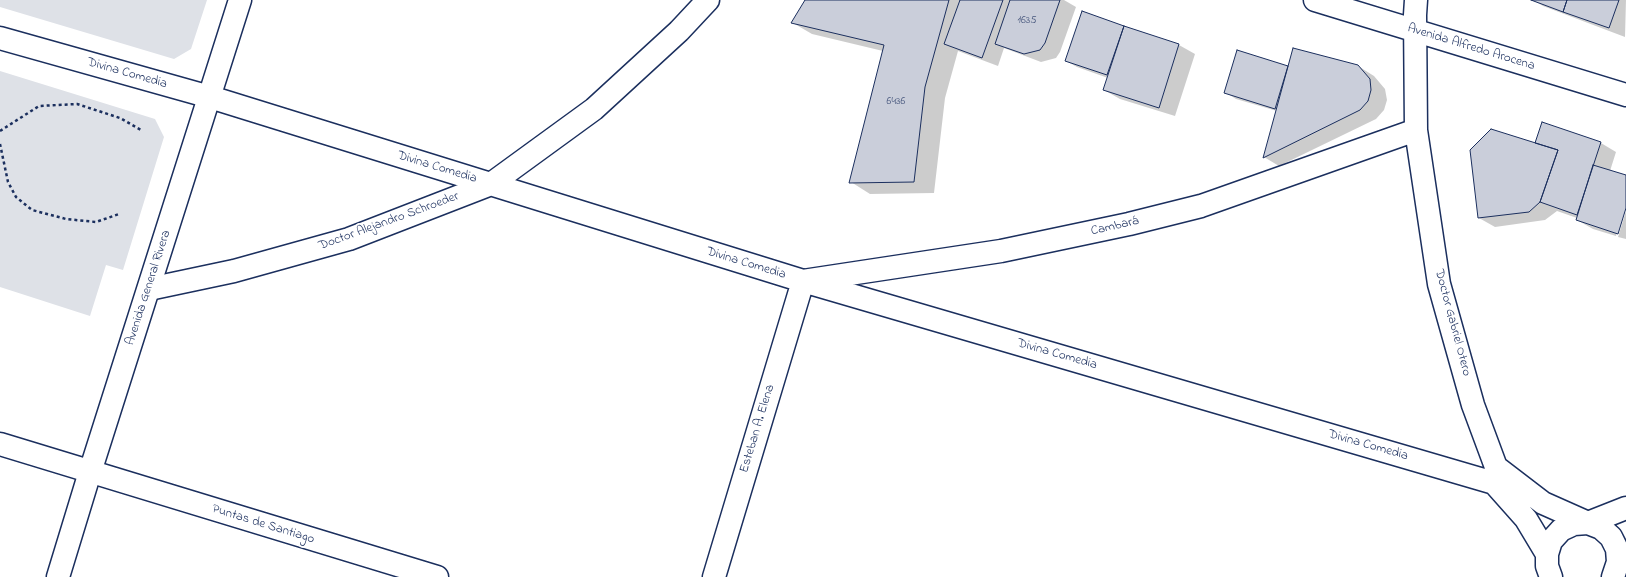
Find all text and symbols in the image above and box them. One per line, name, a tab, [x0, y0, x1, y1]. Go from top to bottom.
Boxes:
house number: 1635	[1017, 14, 1037, 28]
street label: Avenida Alfredo Arocena	[1405, 21, 1537, 75]
street label: Divina Comedia	[85, 55, 169, 93]
house number: 6436	[887, 95, 905, 109]
street label: Divina Comedia	[395, 148, 479, 188]
street label: Doctor Alejandro Schroeder	[317, 189, 461, 255]
street label: Cambará	[1090, 214, 1140, 240]
street label: Avenida General Rivera	[123, 228, 175, 348]
street label: Divina Comedia	[704, 244, 788, 284]
street label: Doctor Gabriel Otero	[1430, 268, 1474, 378]
street label: Divina Comedia	[1015, 336, 1099, 374]
street label: Esteban A. Elena	[737, 383, 779, 475]
street label: Divina Comedia	[1326, 427, 1410, 465]
street label: Puntas de Santiago	[210, 502, 316, 548]

